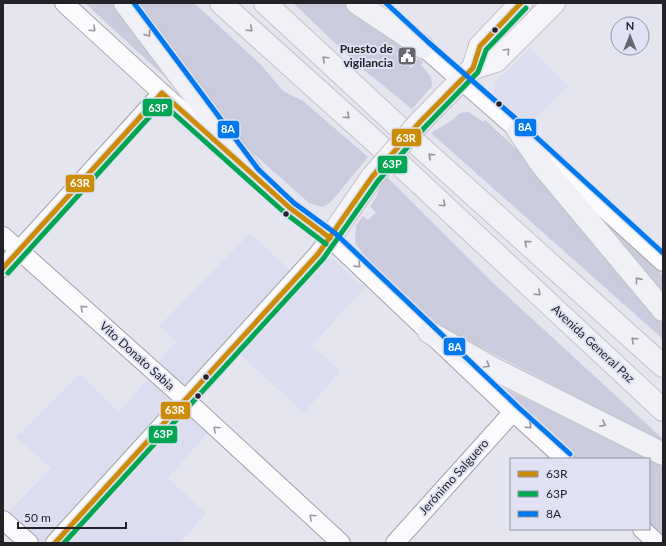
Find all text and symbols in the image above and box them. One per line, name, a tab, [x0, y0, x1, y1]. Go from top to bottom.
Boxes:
north arrow	[610, 16, 650, 56]
text: N	[626, 19, 634, 32]
one-way arrow	[246, 24, 253, 31]
one-way arrow	[88, 25, 95, 32]
unlabelled marker	[490, 25, 500, 35]
one-way arrow	[143, 30, 150, 37]
place label: Puesto de vigilancia	[340, 41, 394, 70]
public building icon: Puesto de vigilancia	[396, 45, 418, 67]
one-way arrow	[502, 48, 509, 56]
one-way arrow	[322, 56, 330, 63]
line badge: 63P	[142, 98, 173, 117]
unlabelled marker	[494, 99, 504, 109]
text: 63P	[148, 101, 168, 114]
one-way arrow	[342, 111, 350, 119]
line badge: 8A	[514, 118, 537, 137]
line badge: 8A	[217, 120, 240, 139]
text: 8A	[518, 120, 532, 133]
text: 8A	[221, 122, 235, 135]
line badge: 63R	[391, 128, 422, 147]
text: 63R	[396, 131, 417, 144]
one-way arrow	[428, 154, 435, 161]
line badge: 63P	[377, 155, 408, 174]
text: 63P	[382, 157, 402, 170]
line badge: 63R	[65, 174, 95, 193]
text: 63R	[70, 176, 91, 189]
one-way arrow	[438, 199, 446, 207]
unlabelled marker	[281, 209, 291, 219]
one-way arrow	[524, 241, 532, 248]
one-way arrow	[353, 260, 361, 268]
one-way arrow	[636, 278, 643, 285]
one-way arrow	[533, 288, 541, 296]
street label: Avenida General Paz	[549, 301, 638, 386]
one-way arrow	[80, 306, 88, 313]
street label: Vito Donato Sabia	[97, 318, 178, 393]
line badge: 8A	[443, 337, 466, 356]
one-way arrow	[631, 337, 639, 344]
text: 8A	[448, 340, 462, 353]
one-way arrow	[483, 361, 490, 368]
unlabelled marker	[201, 372, 211, 382]
unlabelled marker	[193, 391, 203, 401]
line badge: 63R	[160, 401, 191, 420]
text: 63R	[165, 403, 186, 416]
one-way arrow	[599, 419, 606, 427]
one-way arrow	[524, 421, 531, 428]
line badge: 63P	[148, 425, 178, 444]
one-way arrow	[213, 426, 221, 433]
text: 63P	[153, 427, 173, 440]
street label: Jerónimo Salguero	[416, 436, 492, 518]
legend	[510, 458, 650, 530]
text: 63R	[546, 466, 568, 481]
text: 63P	[546, 486, 567, 501]
scale bar	[18, 504, 126, 530]
text: 8A	[546, 506, 562, 521]
text: 50 m	[24, 510, 51, 525]
one-way arrow	[309, 514, 317, 521]

